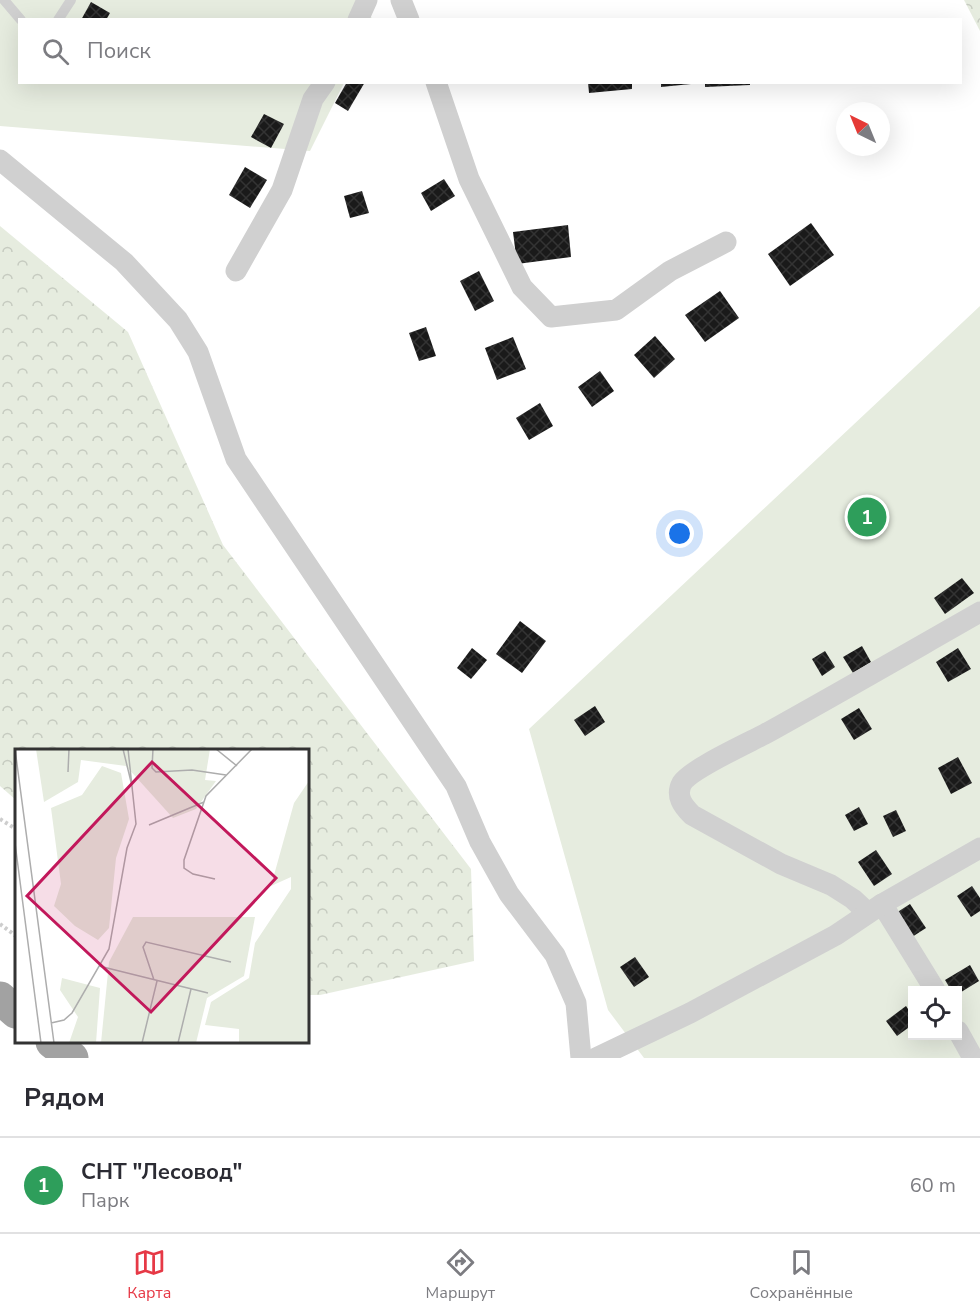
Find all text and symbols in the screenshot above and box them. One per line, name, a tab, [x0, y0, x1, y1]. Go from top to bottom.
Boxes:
search box	[18, 18, 962, 84]
icon: search	[39, 35, 72, 68]
text: Поиск	[87, 36, 151, 66]
north arrow	[836, 102, 890, 156]
pin: 1	[848, 494, 886, 540]
your location	[665, 519, 694, 548]
inset map	[15, 749, 309, 1043]
map controls	[908, 986, 962, 1040]
button: locate	[908, 986, 962, 1040]
text: Рядом	[24, 1080, 105, 1115]
text: СНТ "Лесовод"	[81, 1157, 242, 1187]
text: 1	[38, 1172, 50, 1199]
text: 60 m	[910, 1172, 956, 1199]
text: Парк	[81, 1187, 129, 1214]
tab: Карта	[127, 1246, 171, 1304]
tab: Маршрут	[426, 1246, 495, 1304]
tab: Сохранённые	[749, 1246, 853, 1304]

